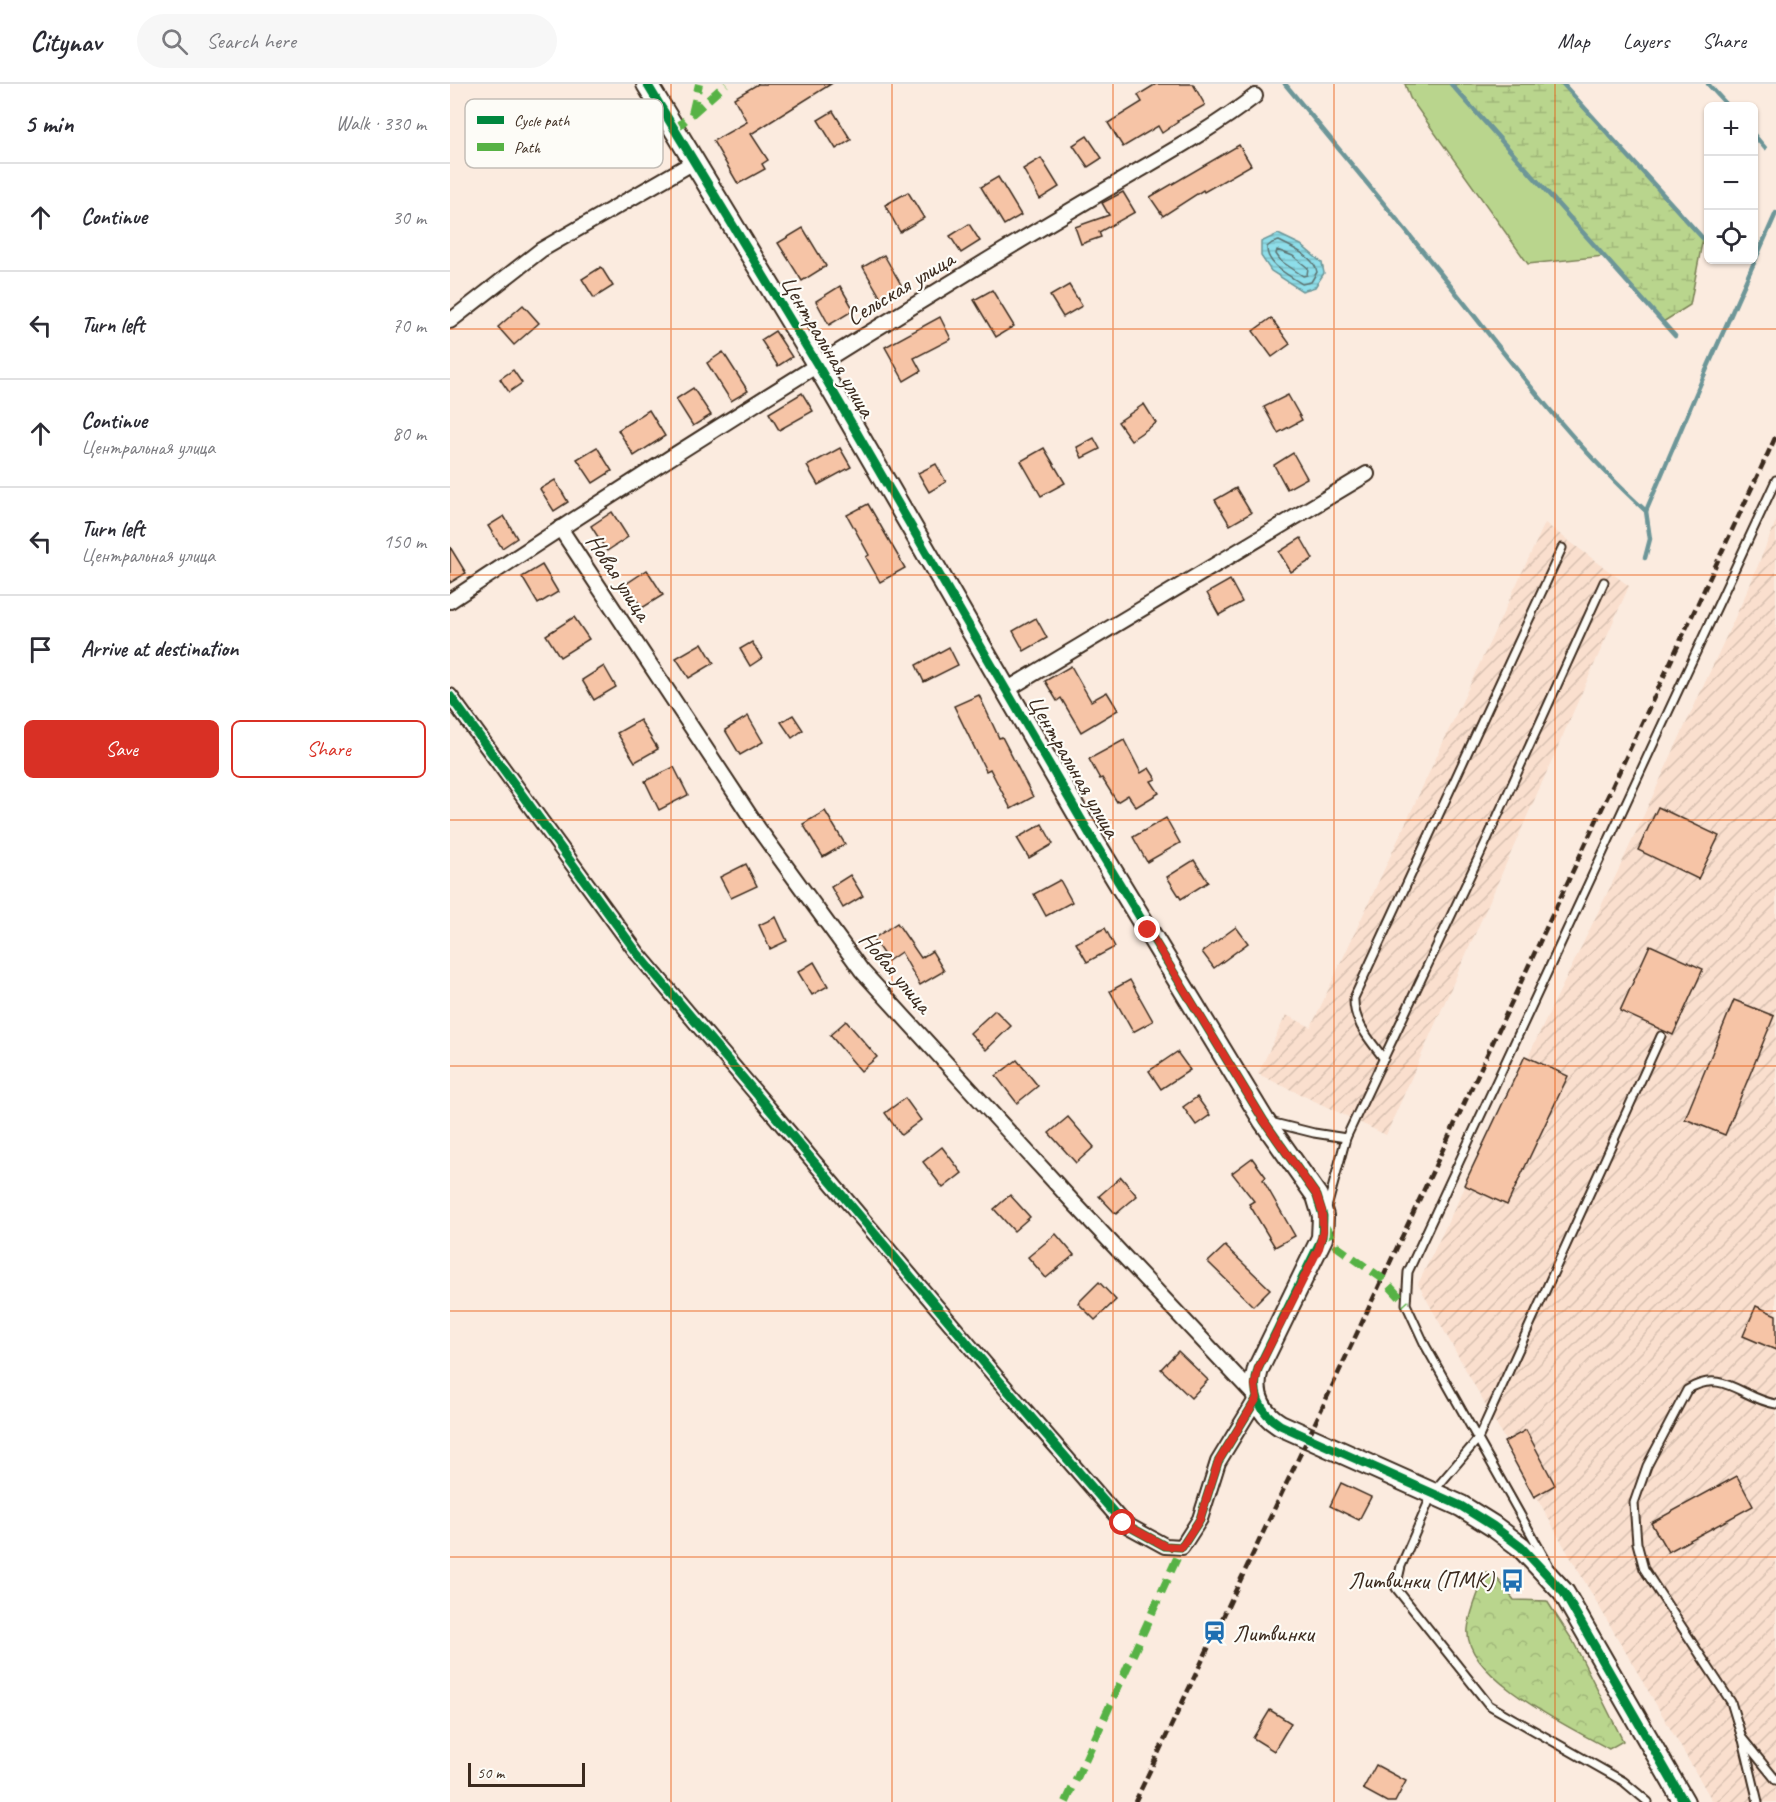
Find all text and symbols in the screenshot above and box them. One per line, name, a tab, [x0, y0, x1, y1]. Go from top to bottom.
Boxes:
search box	[137, 14, 557, 68]
text: Citynav	[30, 24, 101, 59]
icon: search	[158, 25, 191, 58]
text: Search here	[206, 27, 296, 55]
text: Map	[1557, 28, 1590, 54]
text: Layers	[1623, 28, 1669, 54]
text: Share	[1702, 28, 1746, 54]
legend	[465, 99, 663, 168]
map controls	[1704, 102, 1758, 264]
button: +	[1704, 102, 1758, 156]
text: 5 min	[24, 107, 73, 140]
text: Walk · 330 m	[336, 111, 426, 136]
text: Cycle path	[514, 111, 570, 131]
text: Path	[514, 138, 541, 158]
button: −	[1704, 156, 1758, 210]
icon: ahead	[24, 201, 57, 234]
text: Continue	[81, 203, 147, 231]
text: 30 m	[392, 205, 426, 230]
button: locate	[1704, 210, 1758, 264]
street label: Сельская улица	[841, 243, 961, 332]
street label: Центральная улица	[774, 269, 883, 424]
icon: left	[24, 309, 57, 342]
text: Turn left	[81, 311, 145, 339]
text: 70 m	[392, 313, 426, 338]
text: Continue	[81, 407, 147, 435]
icon: ahead	[24, 417, 57, 450]
text: 80 m	[392, 421, 426, 446]
text: Центральная улица	[81, 435, 215, 460]
text: Turn left	[81, 515, 145, 543]
icon: left	[24, 525, 57, 558]
street label: Новая улица	[580, 528, 659, 628]
text: 150 m	[383, 529, 426, 554]
text: Центральная улица	[81, 543, 215, 568]
icon: arrive	[24, 633, 57, 666]
text: Arrive at destination	[81, 635, 238, 663]
street label: Центральная улица	[1021, 689, 1128, 844]
button: Save	[24, 720, 219, 778]
button: Share	[231, 720, 426, 778]
route end	[1134, 916, 1160, 942]
street label: Новая улица	[853, 925, 940, 1021]
route start	[1109, 1509, 1135, 1535]
place label: Литвинки (ПМК)	[1348, 1565, 1495, 1595]
bus stop icon: Литвинки (ПМК)	[1499, 1567, 1525, 1593]
place label: Литвинки	[1233, 1618, 1316, 1648]
station icon: Литвинки	[1202, 1620, 1228, 1646]
scale bar	[468, 1760, 585, 1788]
text: 50 m	[477, 1763, 504, 1783]

